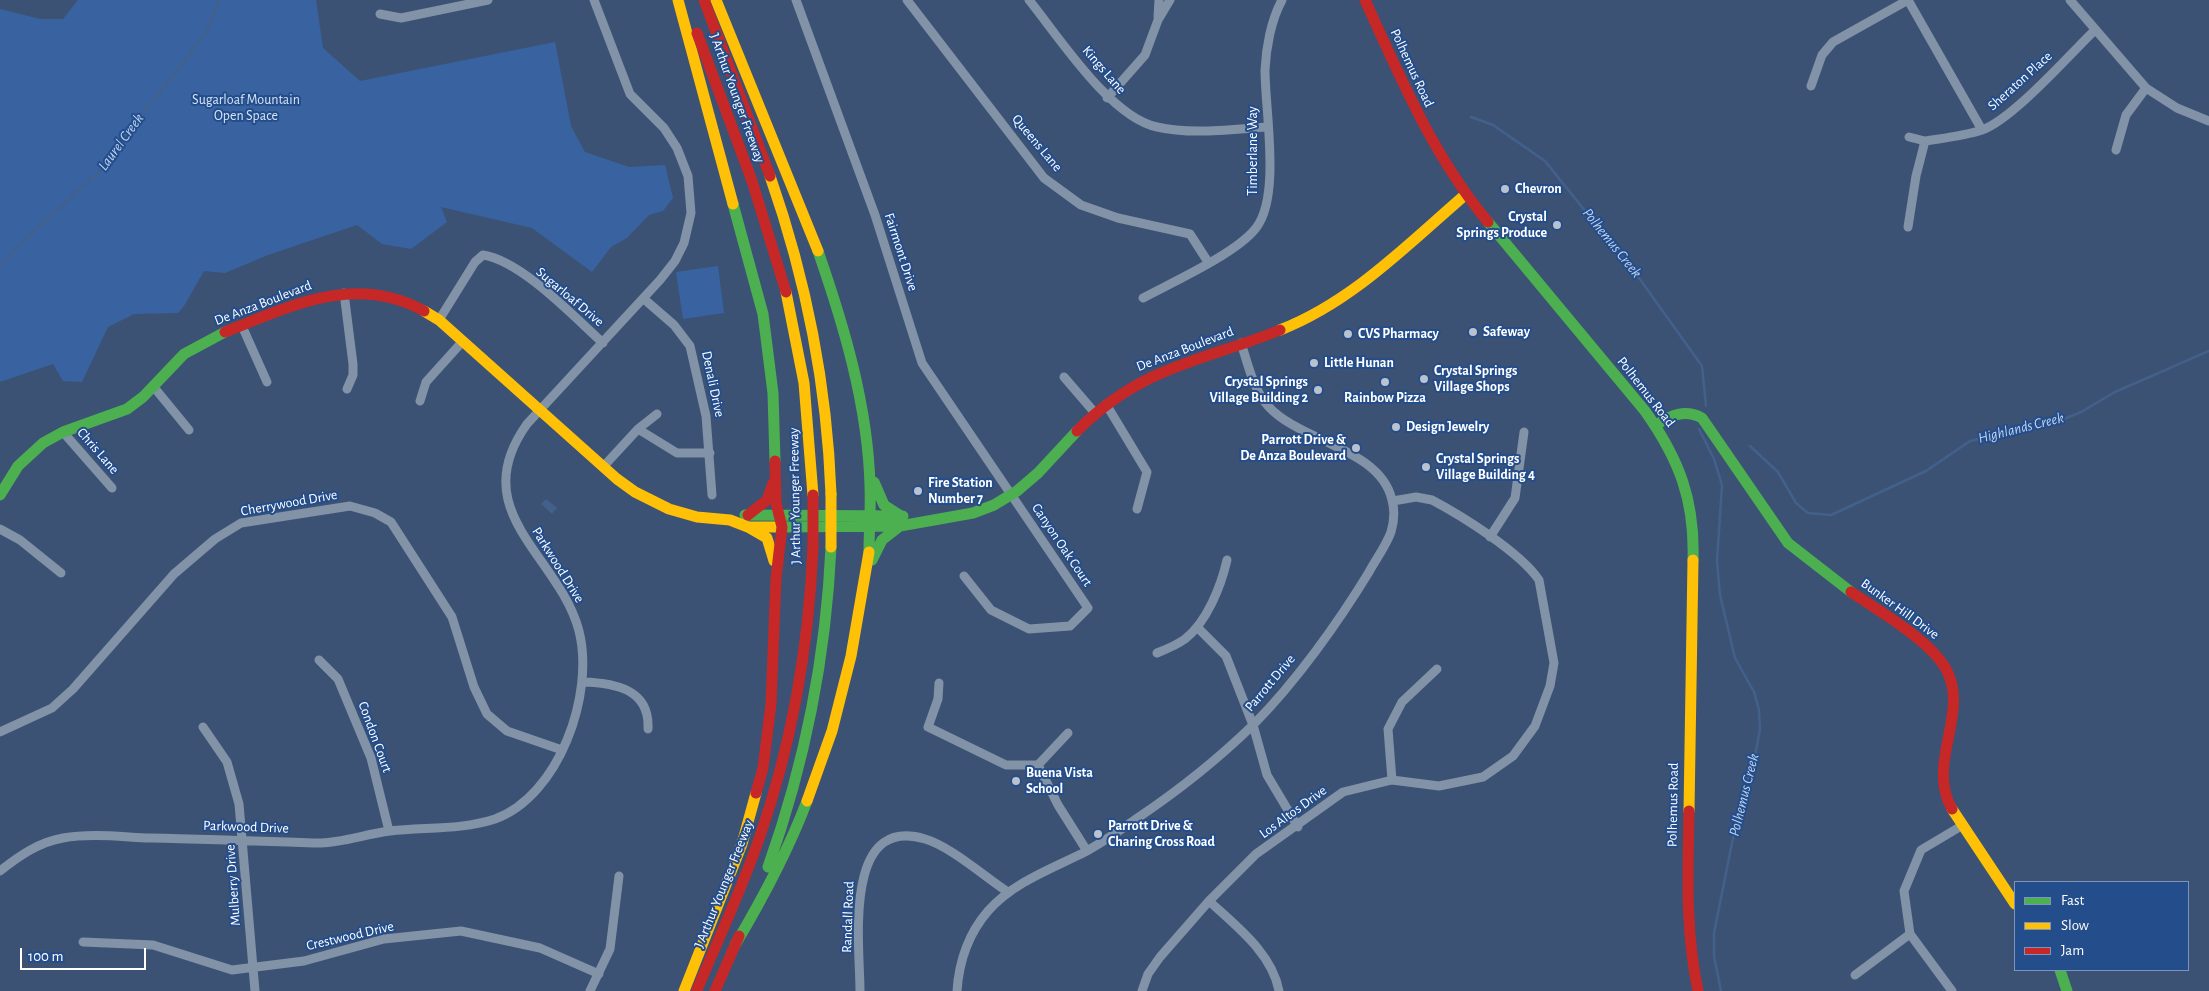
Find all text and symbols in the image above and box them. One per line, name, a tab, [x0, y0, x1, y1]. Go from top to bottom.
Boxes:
street label: Polhemus Road	[1387, 26, 1437, 110]
street label: J Arthur Younger Freeway	[706, 31, 768, 165]
street label: Kings Lane	[1079, 42, 1129, 98]
street label: Sheraton Place	[1984, 48, 2056, 114]
park label: Sugarloaf Mountain Open Space	[192, 92, 300, 124]
street label: Timberlane Way	[1245, 106, 1261, 196]
water label: Laurel Creek	[94, 110, 148, 174]
street label: Queens Lane	[1008, 111, 1066, 175]
place label: Chevron	[1515, 181, 1562, 197]
marker: Chevron	[1499, 183, 1511, 195]
water label: Polhemus Creek	[1578, 204, 1646, 282]
place label: Crystal Springs Produce	[1456, 209, 1547, 242]
street label: Fairmont Drive	[880, 211, 922, 293]
marker: Crystal Springs Produce	[1551, 219, 1563, 231]
street label: Sugarloaf Drive	[533, 264, 607, 330]
street label: De Anza Boulevard	[212, 277, 314, 329]
street label: De Anza Boulevard	[1134, 323, 1236, 375]
place label: Safeway	[1483, 324, 1530, 340]
place label: CVS Pharmacy	[1358, 326, 1439, 342]
marker: Safeway	[1467, 326, 1479, 338]
marker: CVS Pharmacy	[1342, 328, 1354, 340]
street label: Denali Drive	[698, 349, 728, 419]
street label: Polhemus Road	[1613, 354, 1679, 430]
place label: Little Hunan	[1324, 355, 1394, 371]
marker: Little Hunan	[1308, 357, 1320, 369]
place label: Crystal Springs Village Shops	[1434, 363, 1517, 396]
marker: Crystal Springs Village Shops	[1418, 373, 1430, 385]
place label: Crystal Springs Village Building 2	[1209, 374, 1308, 407]
marker: Rainbow Pizza	[1379, 376, 1391, 388]
marker: Crystal Springs Village Building 2	[1312, 384, 1324, 396]
place label: Rainbow Pizza	[1344, 390, 1426, 406]
water label: Highlands Creek	[1976, 409, 2066, 447]
place label: Design Jewelry	[1406, 419, 1489, 435]
marker: Design Jewelry	[1390, 421, 1402, 433]
street label: Chris Lane	[73, 424, 123, 478]
street label: J Arthur Younger Freeway	[785, 427, 805, 565]
place label: Parrott Drive & De Anza Boulevard	[1240, 432, 1346, 464]
marker: Parrott Drive & De Anza Boulevard	[1350, 442, 1362, 454]
place label: Crystal Springs Village Building 4	[1436, 451, 1535, 484]
marker: Crystal Springs Village Building 4	[1420, 461, 1432, 473]
place label: Fire Station Number 7	[928, 475, 993, 508]
marker: Fire Station Number 7	[912, 485, 924, 497]
street label: Cherrywood Drive	[239, 486, 339, 520]
street label: Canyon Oak Court	[1028, 500, 1096, 590]
street label: Parkwood Drive	[528, 524, 588, 606]
street label: Bunker Hill Drive	[1858, 575, 1942, 643]
street label: Parrott Drive	[1241, 651, 1299, 715]
street label: Condon Court	[354, 699, 396, 775]
water label: Polhemus Creek	[1725, 752, 1763, 838]
street label: Polhemus Road	[1664, 763, 1682, 847]
place label: Buena Vista School	[1026, 765, 1093, 798]
marker: Buena Vista School	[1010, 775, 1022, 787]
street label: Los Altos Drive	[1256, 782, 1330, 842]
street label: Parkwood Drive	[203, 817, 289, 837]
street label: J Arthur Younger Freeway	[691, 817, 757, 951]
place label: Parrott Drive & Charing Cross Road	[1108, 818, 1215, 850]
marker: Parrott Drive & Charing Cross Road	[1092, 828, 1104, 840]
street label: Mulberry Drive	[222, 844, 244, 926]
street label: Randall Road	[838, 881, 858, 953]
legend	[2014, 881, 2189, 971]
text: Fast	[2061, 893, 2084, 908]
street label: Crestwood Drive	[305, 918, 395, 954]
text: Slow	[2061, 918, 2089, 933]
scale bar	[22, 938, 149, 970]
text: Jam	[2061, 943, 2084, 958]
text: 100 m	[28, 949, 63, 964]

